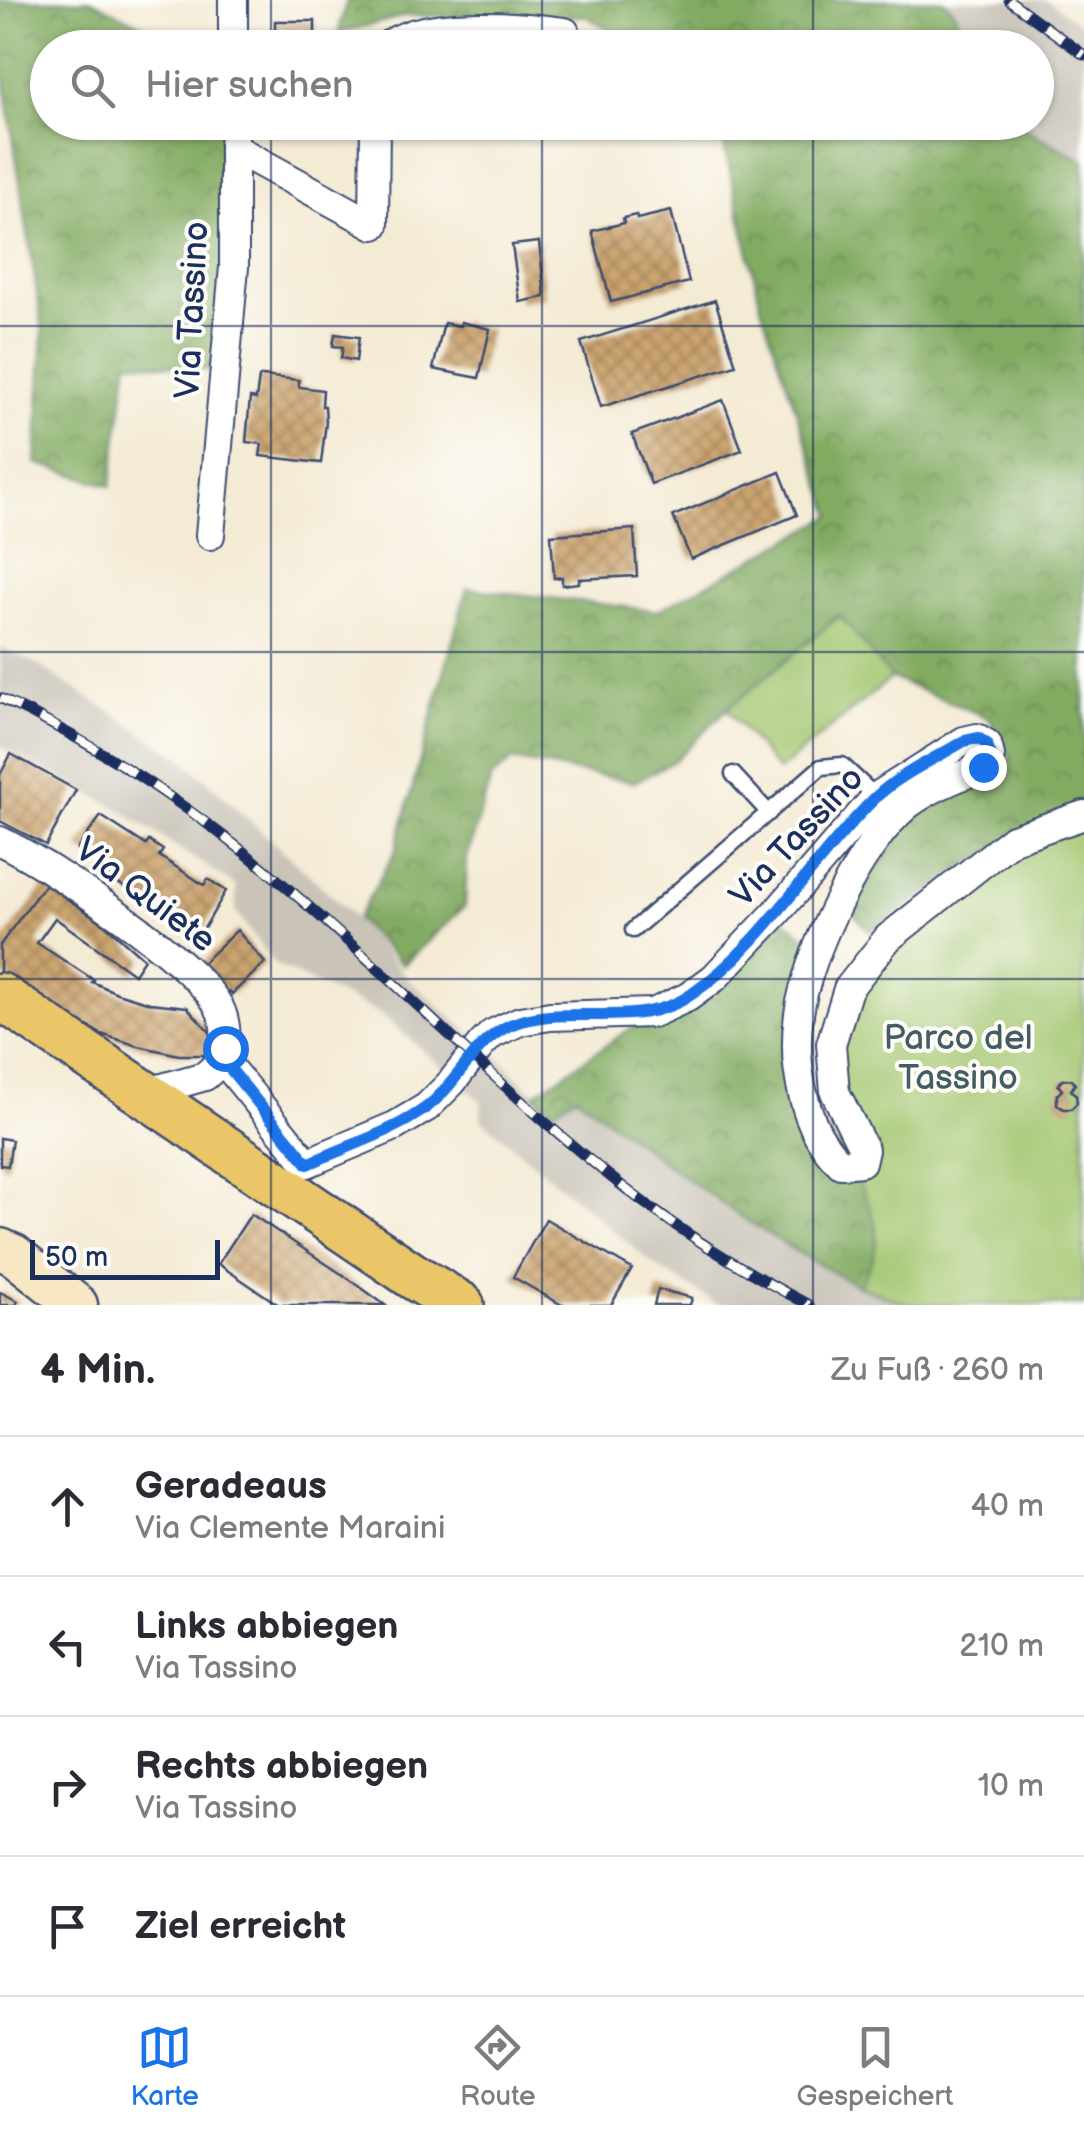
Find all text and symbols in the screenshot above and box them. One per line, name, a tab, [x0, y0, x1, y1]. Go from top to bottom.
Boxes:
search box	[30, 30, 1054, 140]
icon: search	[65, 58, 120, 113]
text: Hier suchen	[145, 63, 353, 108]
street label: Via Tassino	[166, 220, 219, 400]
route end	[961, 745, 1007, 791]
street label: Via Tassino	[721, 757, 873, 917]
street label: Via Quiete	[66, 828, 224, 962]
park label: Parco del Tassino	[884, 1017, 1032, 1100]
route start	[203, 1026, 249, 1072]
scale bar	[30, 1235, 220, 1280]
text: 50 m	[45, 1241, 108, 1274]
text: 4 Min.	[40, 1345, 155, 1396]
text: Zu Fuß · 260 m	[831, 1351, 1044, 1390]
text: Geradeaus	[135, 1464, 327, 1509]
icon: ahead	[40, 1479, 95, 1534]
text: 40 m	[971, 1487, 1044, 1526]
text: Via Clemente Maraini	[135, 1509, 445, 1548]
text: Links abbiegen	[135, 1604, 399, 1649]
icon: left	[40, 1619, 95, 1674]
text: 210 m	[959, 1627, 1044, 1666]
text: Via Tassino	[135, 1649, 297, 1688]
text: Rechts abbiegen	[135, 1744, 428, 1789]
icon: right	[40, 1759, 95, 1814]
text: 10 m	[978, 1767, 1044, 1806]
text: Via Tassino	[135, 1789, 297, 1828]
icon: arrive	[40, 1899, 95, 1954]
text: Ziel erreicht	[135, 1904, 346, 1949]
tab: Karte	[131, 2020, 199, 2113]
tab: Route	[460, 2020, 536, 2113]
tab: Gespeichert	[797, 2020, 953, 2113]

